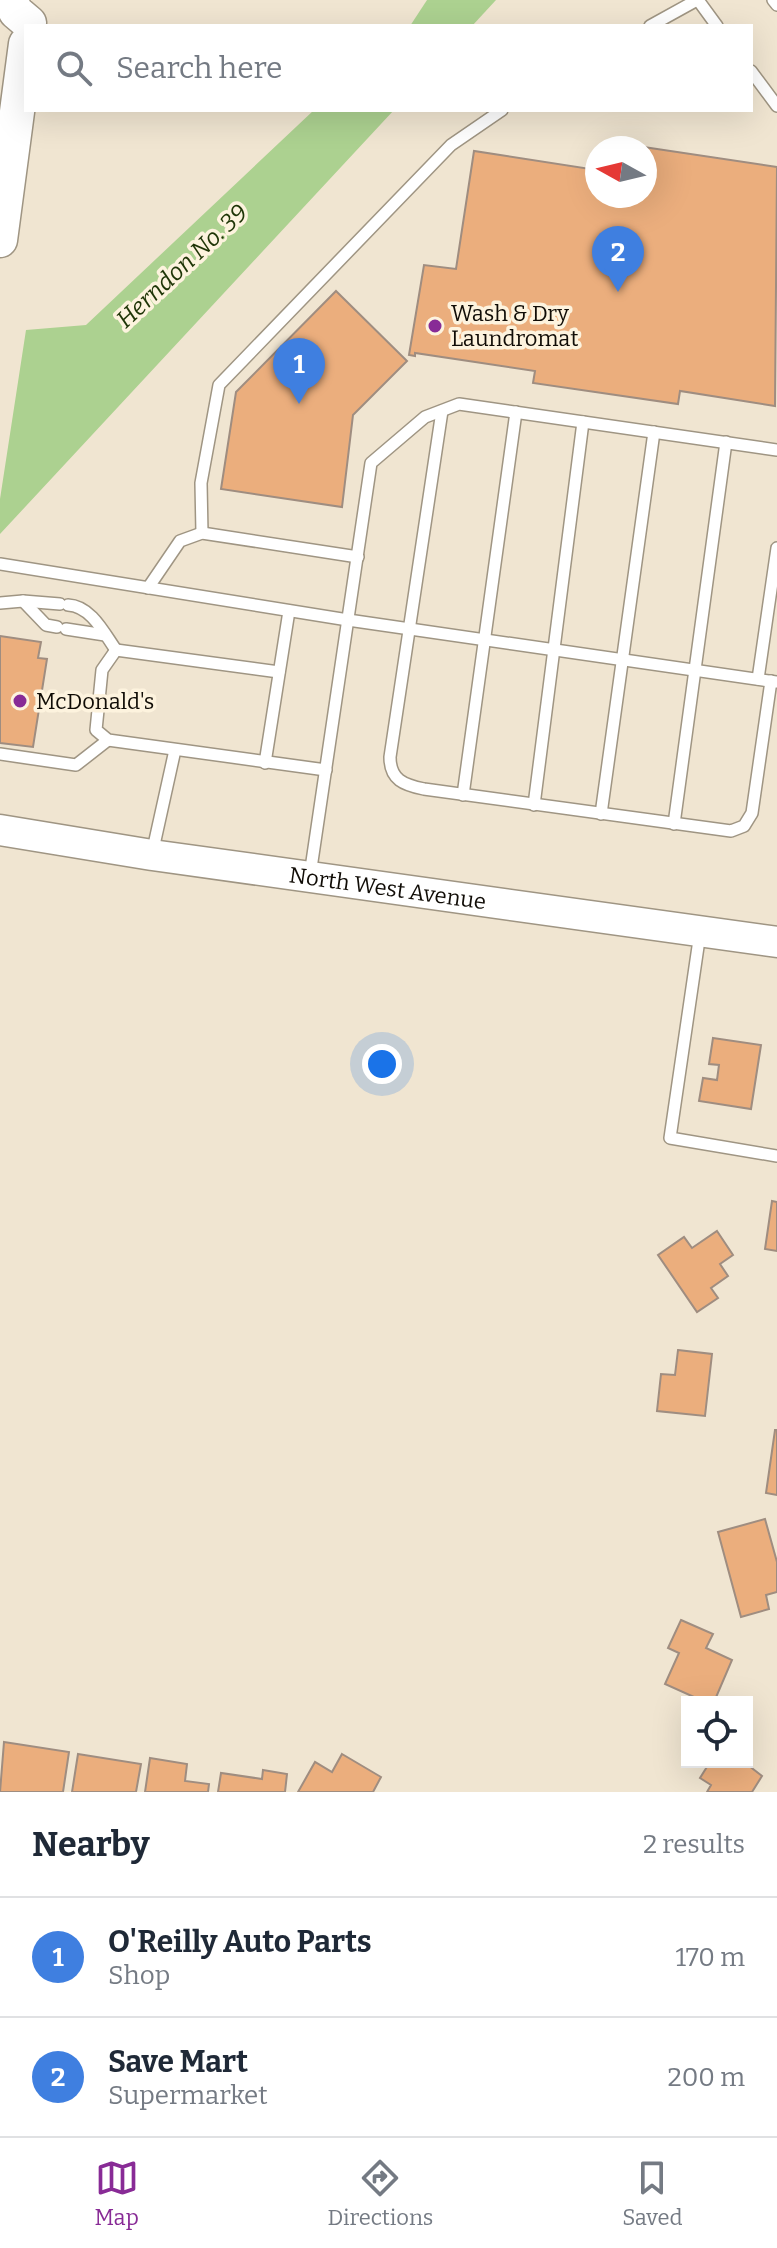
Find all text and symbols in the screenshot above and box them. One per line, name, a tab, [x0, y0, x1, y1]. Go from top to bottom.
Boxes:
search box	[24, 24, 753, 112]
icon: search	[52, 46, 96, 90]
text: Search here	[116, 50, 283, 86]
north arrow	[585, 136, 657, 208]
water label: Herndon No. 39	[111, 198, 253, 334]
pin: 2	[592, 226, 644, 292]
place label: Wash & Dry Laundromat	[451, 300, 578, 352]
marker: Wash & Dry Laundromat	[426, 317, 444, 335]
pin: 1	[273, 338, 325, 404]
place label: McDonald's	[36, 688, 154, 715]
marker: McDonald's	[11, 692, 29, 710]
street label: North West Avenue	[287, 861, 488, 915]
your location	[362, 1044, 402, 1084]
map controls	[681, 1696, 753, 1768]
button: locate	[681, 1696, 753, 1768]
text: Nearby	[32, 1824, 150, 1865]
text: 2 results	[643, 1829, 745, 1860]
text: O'Reilly Auto Parts	[108, 1924, 372, 1960]
text: 1	[52, 1942, 64, 1973]
text: 170 m	[675, 1942, 745, 1973]
text: Shop	[108, 1960, 170, 1991]
text: Save Mart	[108, 2044, 248, 2080]
text: 2	[51, 2062, 65, 2093]
text: 200 m	[668, 2062, 745, 2093]
text: Supermarket	[108, 2080, 268, 2111]
tab: Map	[94, 2156, 139, 2231]
tab: Directions	[328, 2156, 433, 2231]
tab: Saved	[622, 2156, 683, 2231]

